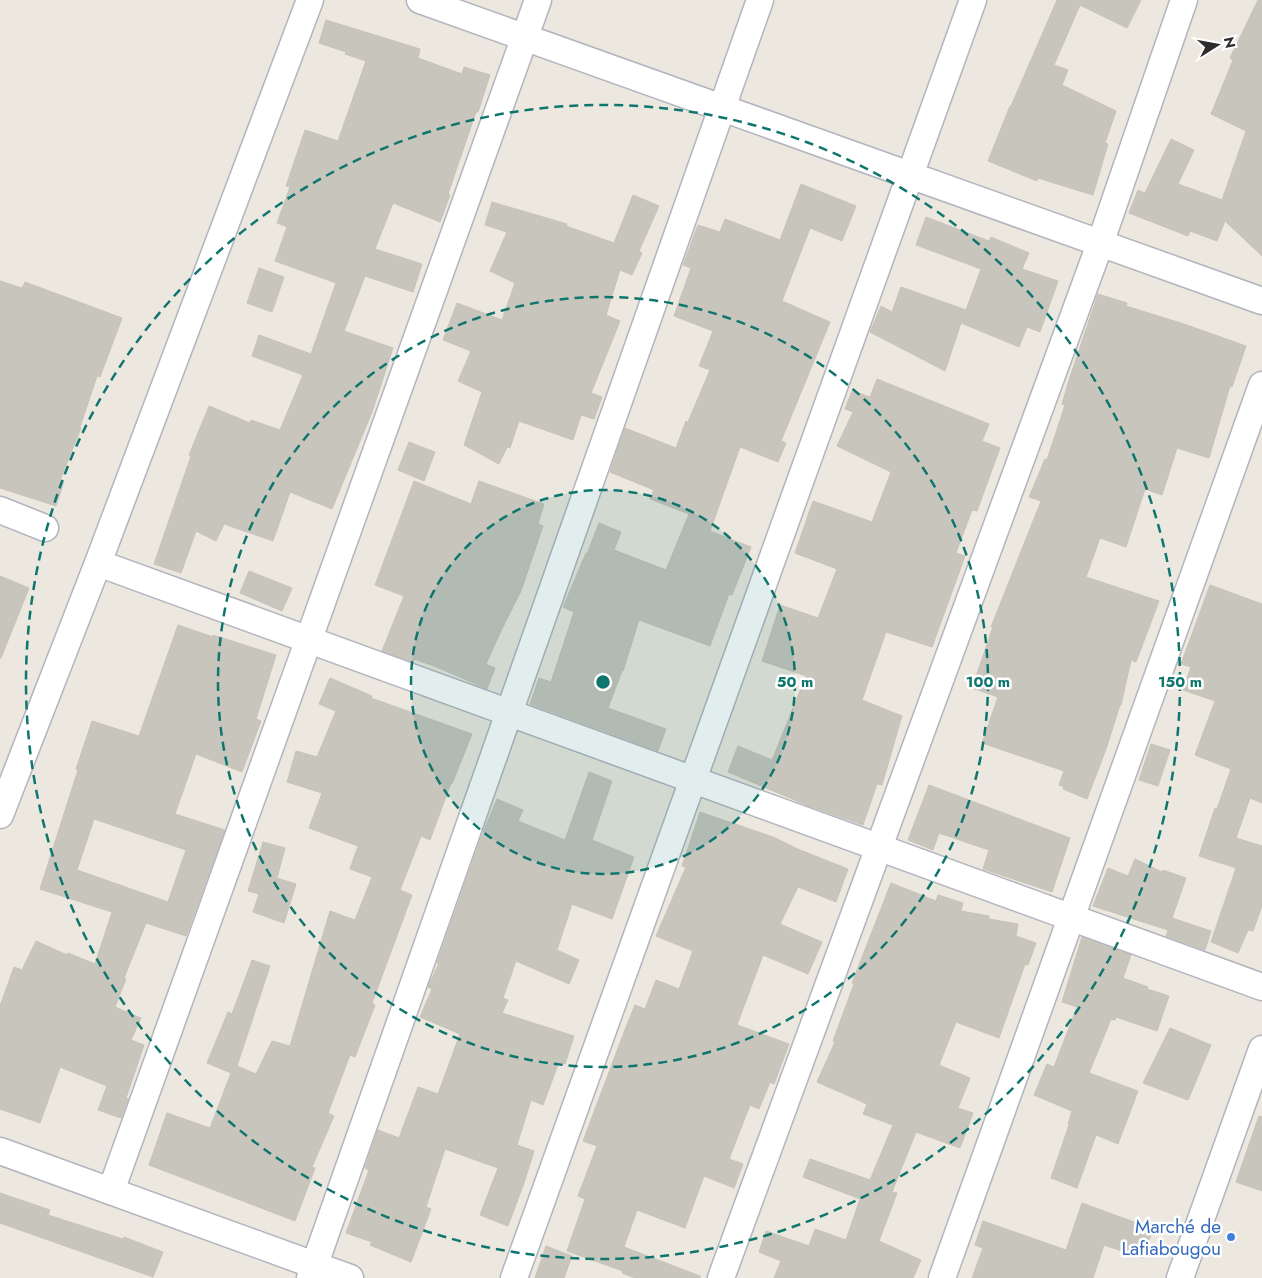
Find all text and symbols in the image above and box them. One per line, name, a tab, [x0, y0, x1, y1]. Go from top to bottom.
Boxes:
north arrow	[1192, 20, 1242, 70]
text: N	[1219, 35, 1241, 50]
text: 50 m	[777, 671, 813, 693]
text: 100 m	[966, 671, 1010, 693]
text: 150 m	[1158, 671, 1202, 693]
centre of rings	[594, 673, 612, 691]
place label: Marché de Lafiabougou	[1121, 1213, 1221, 1262]
marker: Marché de Lafiabougou	[1225, 1231, 1237, 1243]

